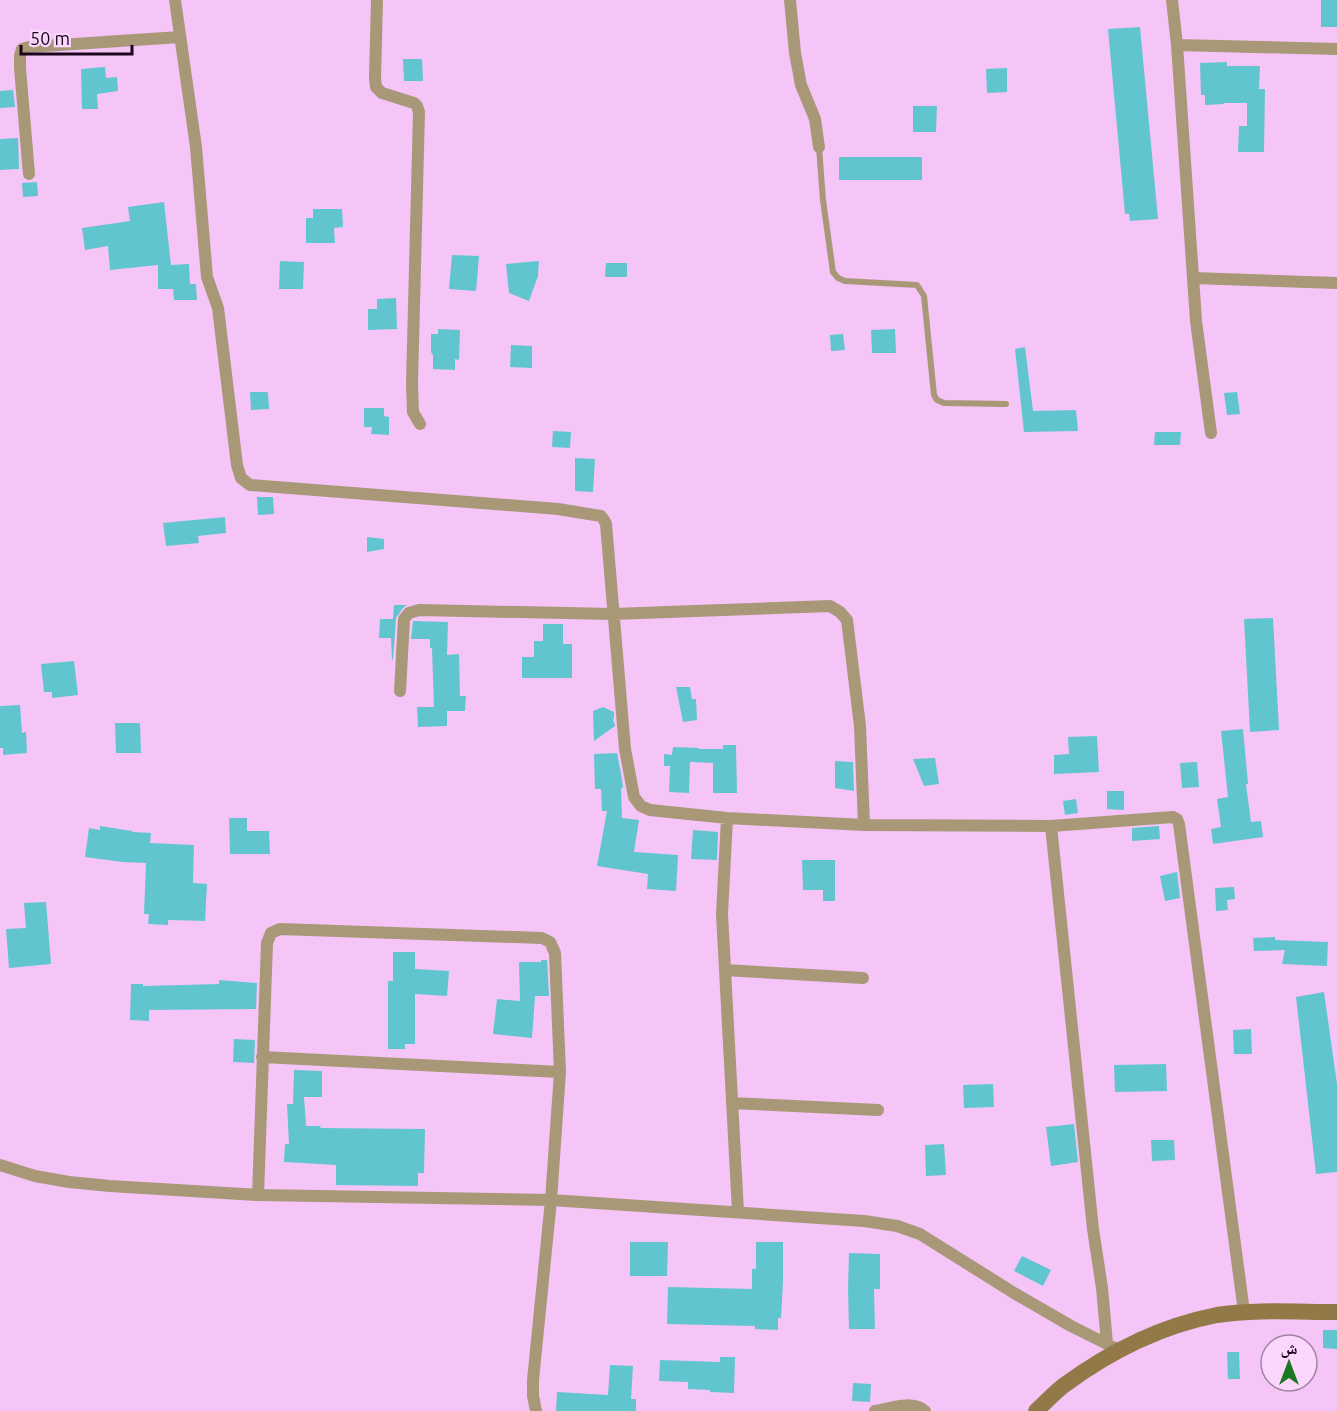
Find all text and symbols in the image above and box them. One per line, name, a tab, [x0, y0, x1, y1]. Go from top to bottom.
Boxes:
scale bar	[21, 18, 132, 56]
text: 50 m	[30, 28, 70, 48]
north arrow	[1259, 1333, 1319, 1393]
text: ش	[1281, 1339, 1298, 1358]

